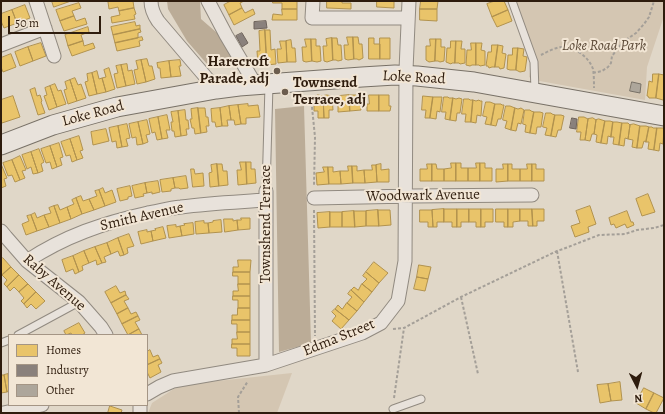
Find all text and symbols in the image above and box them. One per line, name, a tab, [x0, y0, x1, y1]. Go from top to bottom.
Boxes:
scale bar	[10, 8, 103, 34]
text: 50 m	[15, 15, 39, 31]
park label: Loke Road Park	[562, 37, 646, 55]
place label: Harecroft Parade, adj	[199, 53, 269, 88]
marker: Harecroft Parade, adj	[272, 66, 282, 76]
street label: Loke Road	[382, 67, 446, 89]
place label: Townsend Terrace, adj	[293, 74, 366, 109]
marker: Townsend Terrace, adj	[280, 87, 290, 97]
street label: Loke Road	[60, 97, 126, 131]
street label: Townshend Terrace	[257, 165, 275, 283]
street label: Woodwark Avenue	[366, 186, 480, 206]
street label: Smith Avenue	[99, 199, 185, 235]
street label: Raby Avenue	[19, 251, 89, 315]
street label: Edma Street	[300, 315, 378, 361]
legend	[8, 334, 148, 406]
text: Homes	[46, 342, 81, 358]
text: Industry	[46, 362, 89, 378]
north arrow	[617, 366, 657, 406]
text: Other	[46, 382, 75, 398]
text: N	[634, 391, 643, 406]

